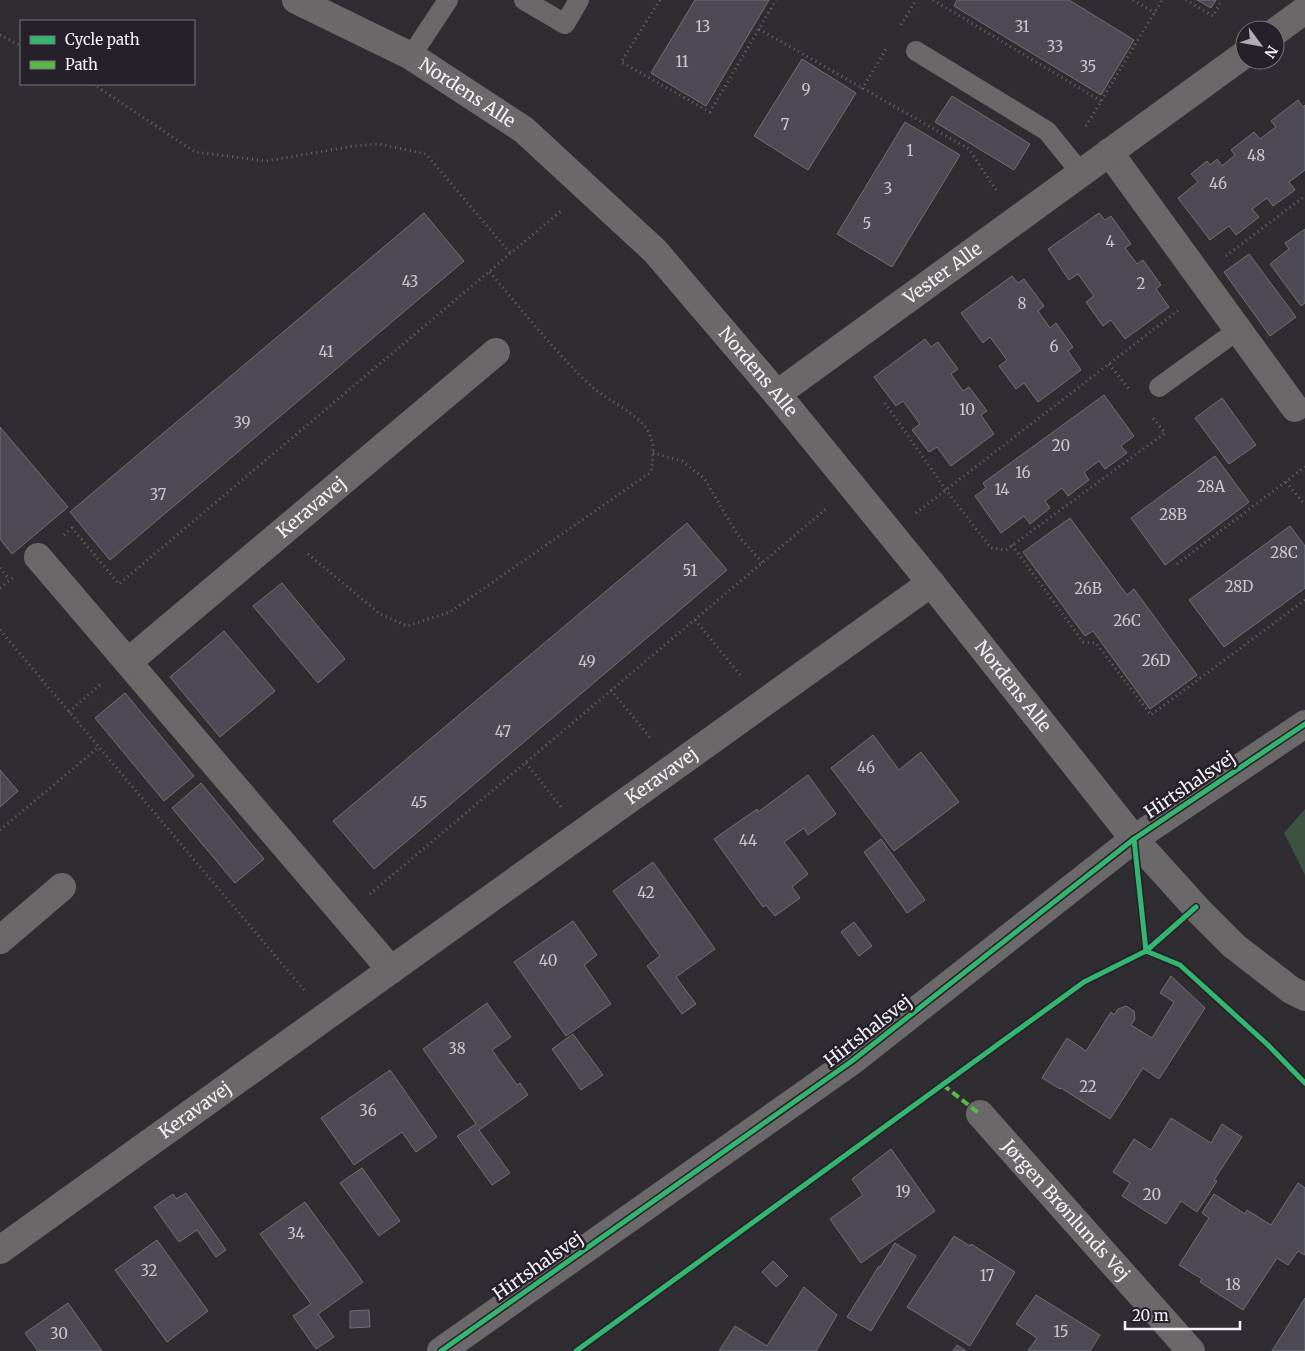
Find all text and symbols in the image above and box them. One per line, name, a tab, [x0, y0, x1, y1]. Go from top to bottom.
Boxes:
house number: 13	[696, 17, 710, 36]
house number: 31	[1015, 17, 1030, 36]
legend	[20, 20, 195, 85]
north arrow	[1235, 20, 1285, 70]
text: Cycle path	[65, 30, 140, 49]
house number: 33	[1047, 37, 1063, 56]
text: N	[1260, 42, 1282, 61]
street label: Nordens Alle	[415, 52, 520, 132]
house number: 11	[675, 52, 689, 71]
text: Path	[65, 55, 98, 74]
house number: 35	[1080, 57, 1096, 76]
house number: 9	[801, 80, 811, 99]
house number: 7	[781, 115, 790, 134]
house number: 1	[907, 141, 914, 160]
house number: 48	[1247, 146, 1265, 165]
house number: 46	[1209, 174, 1227, 193]
house number: 3	[884, 179, 892, 198]
house number: 5	[863, 214, 871, 233]
house number: 4	[1105, 232, 1115, 251]
street label: Vester Alle	[898, 237, 986, 310]
house number: 43	[402, 272, 418, 291]
house number: 2	[1137, 274, 1146, 293]
house number: 8	[1018, 294, 1027, 313]
street label: Nordens Alle	[714, 322, 803, 421]
house number: 6	[1049, 337, 1059, 356]
house number: 41	[319, 342, 334, 361]
house number: 10	[959, 400, 975, 419]
house number: 39	[233, 413, 251, 432]
house number: 20	[1052, 436, 1070, 455]
house number: 16	[1015, 463, 1031, 482]
street label: Keravavej	[272, 471, 351, 543]
house number: 28A	[1197, 477, 1226, 496]
house number: 14	[994, 480, 1010, 499]
house number: 37	[150, 485, 167, 504]
house number: 28B	[1159, 505, 1187, 524]
house number: 28C	[1270, 543, 1298, 562]
house number: 51	[683, 561, 698, 580]
house number: 28D	[1225, 577, 1253, 596]
house number: 26B	[1074, 579, 1102, 598]
house number: 26C	[1113, 611, 1141, 630]
street label: Nordens Alle	[970, 636, 1057, 737]
house number: 26D	[1142, 651, 1170, 670]
house number: 49	[578, 652, 596, 671]
house number: 47	[495, 722, 512, 741]
street label: Keravavej	[621, 742, 702, 809]
street label: Hirtshalsvej	[1140, 746, 1240, 823]
house number: 46	[857, 758, 875, 777]
house number: 45	[411, 793, 427, 812]
house number: 44	[739, 831, 757, 850]
house number: 42	[637, 883, 655, 902]
house number: 40	[539, 951, 557, 970]
street label: Hirtshalsvej	[819, 989, 916, 1072]
house number: 38	[448, 1039, 466, 1058]
street label: Keravavej	[154, 1076, 236, 1144]
house number: 22	[1079, 1077, 1097, 1096]
house number: 36	[359, 1101, 377, 1120]
street label: Jørgen Brønlunds Vej	[997, 1134, 1135, 1285]
house number: 19	[895, 1182, 911, 1201]
house number: 20	[1143, 1185, 1161, 1204]
house number: 34	[287, 1224, 305, 1243]
street label: Hirtshalsvej	[488, 1226, 587, 1305]
house number: 32	[140, 1261, 158, 1280]
house number: 17	[980, 1266, 995, 1285]
house number: 18	[1225, 1275, 1241, 1294]
scale bar	[1125, 1298, 1240, 1330]
text: 20 m	[1132, 1306, 1169, 1325]
house number: 15	[1053, 1322, 1069, 1341]
house number: 30	[50, 1324, 68, 1343]

